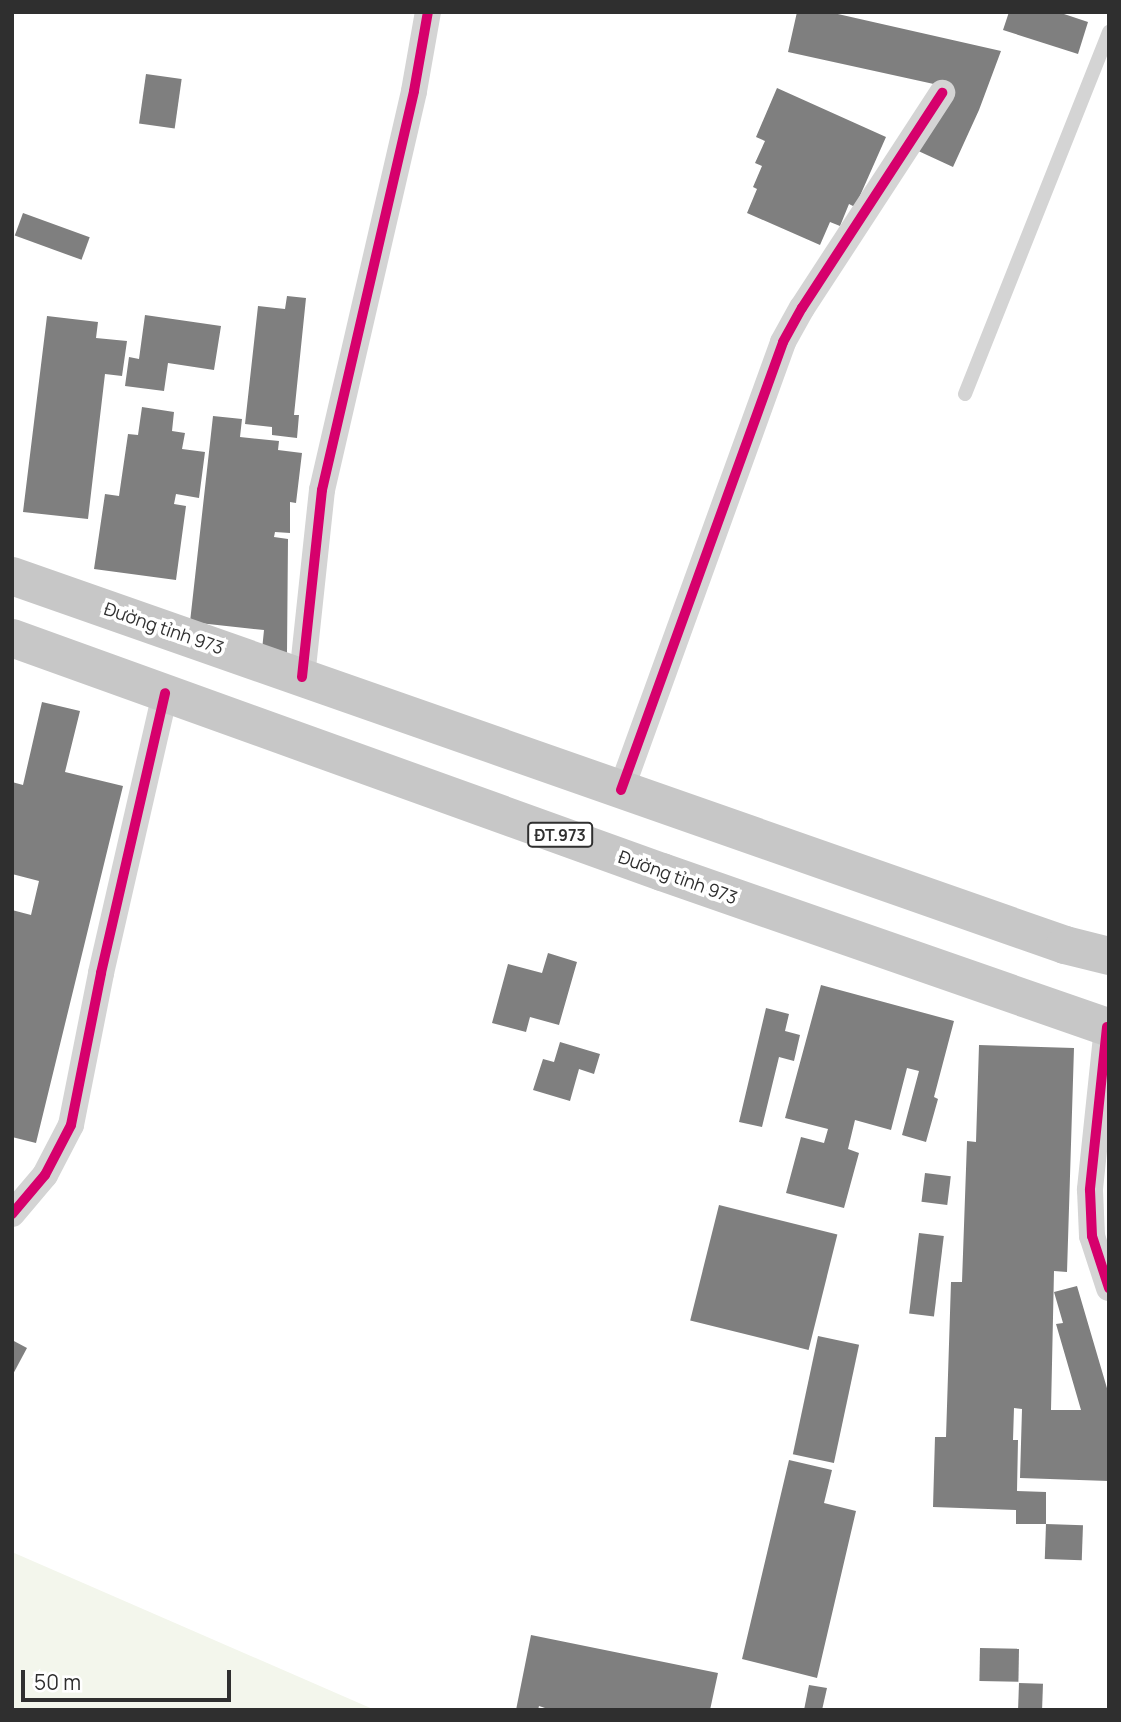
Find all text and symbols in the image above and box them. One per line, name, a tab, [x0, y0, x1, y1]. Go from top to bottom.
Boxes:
street label: Đường tỉnh 973	[101, 597, 227, 659]
road number: ĐT.973	[527, 822, 593, 848]
street label: Đường tỉnh 973	[616, 845, 740, 909]
scale bar	[24, 1656, 234, 1700]
text: 50 m	[34, 1668, 81, 1696]

